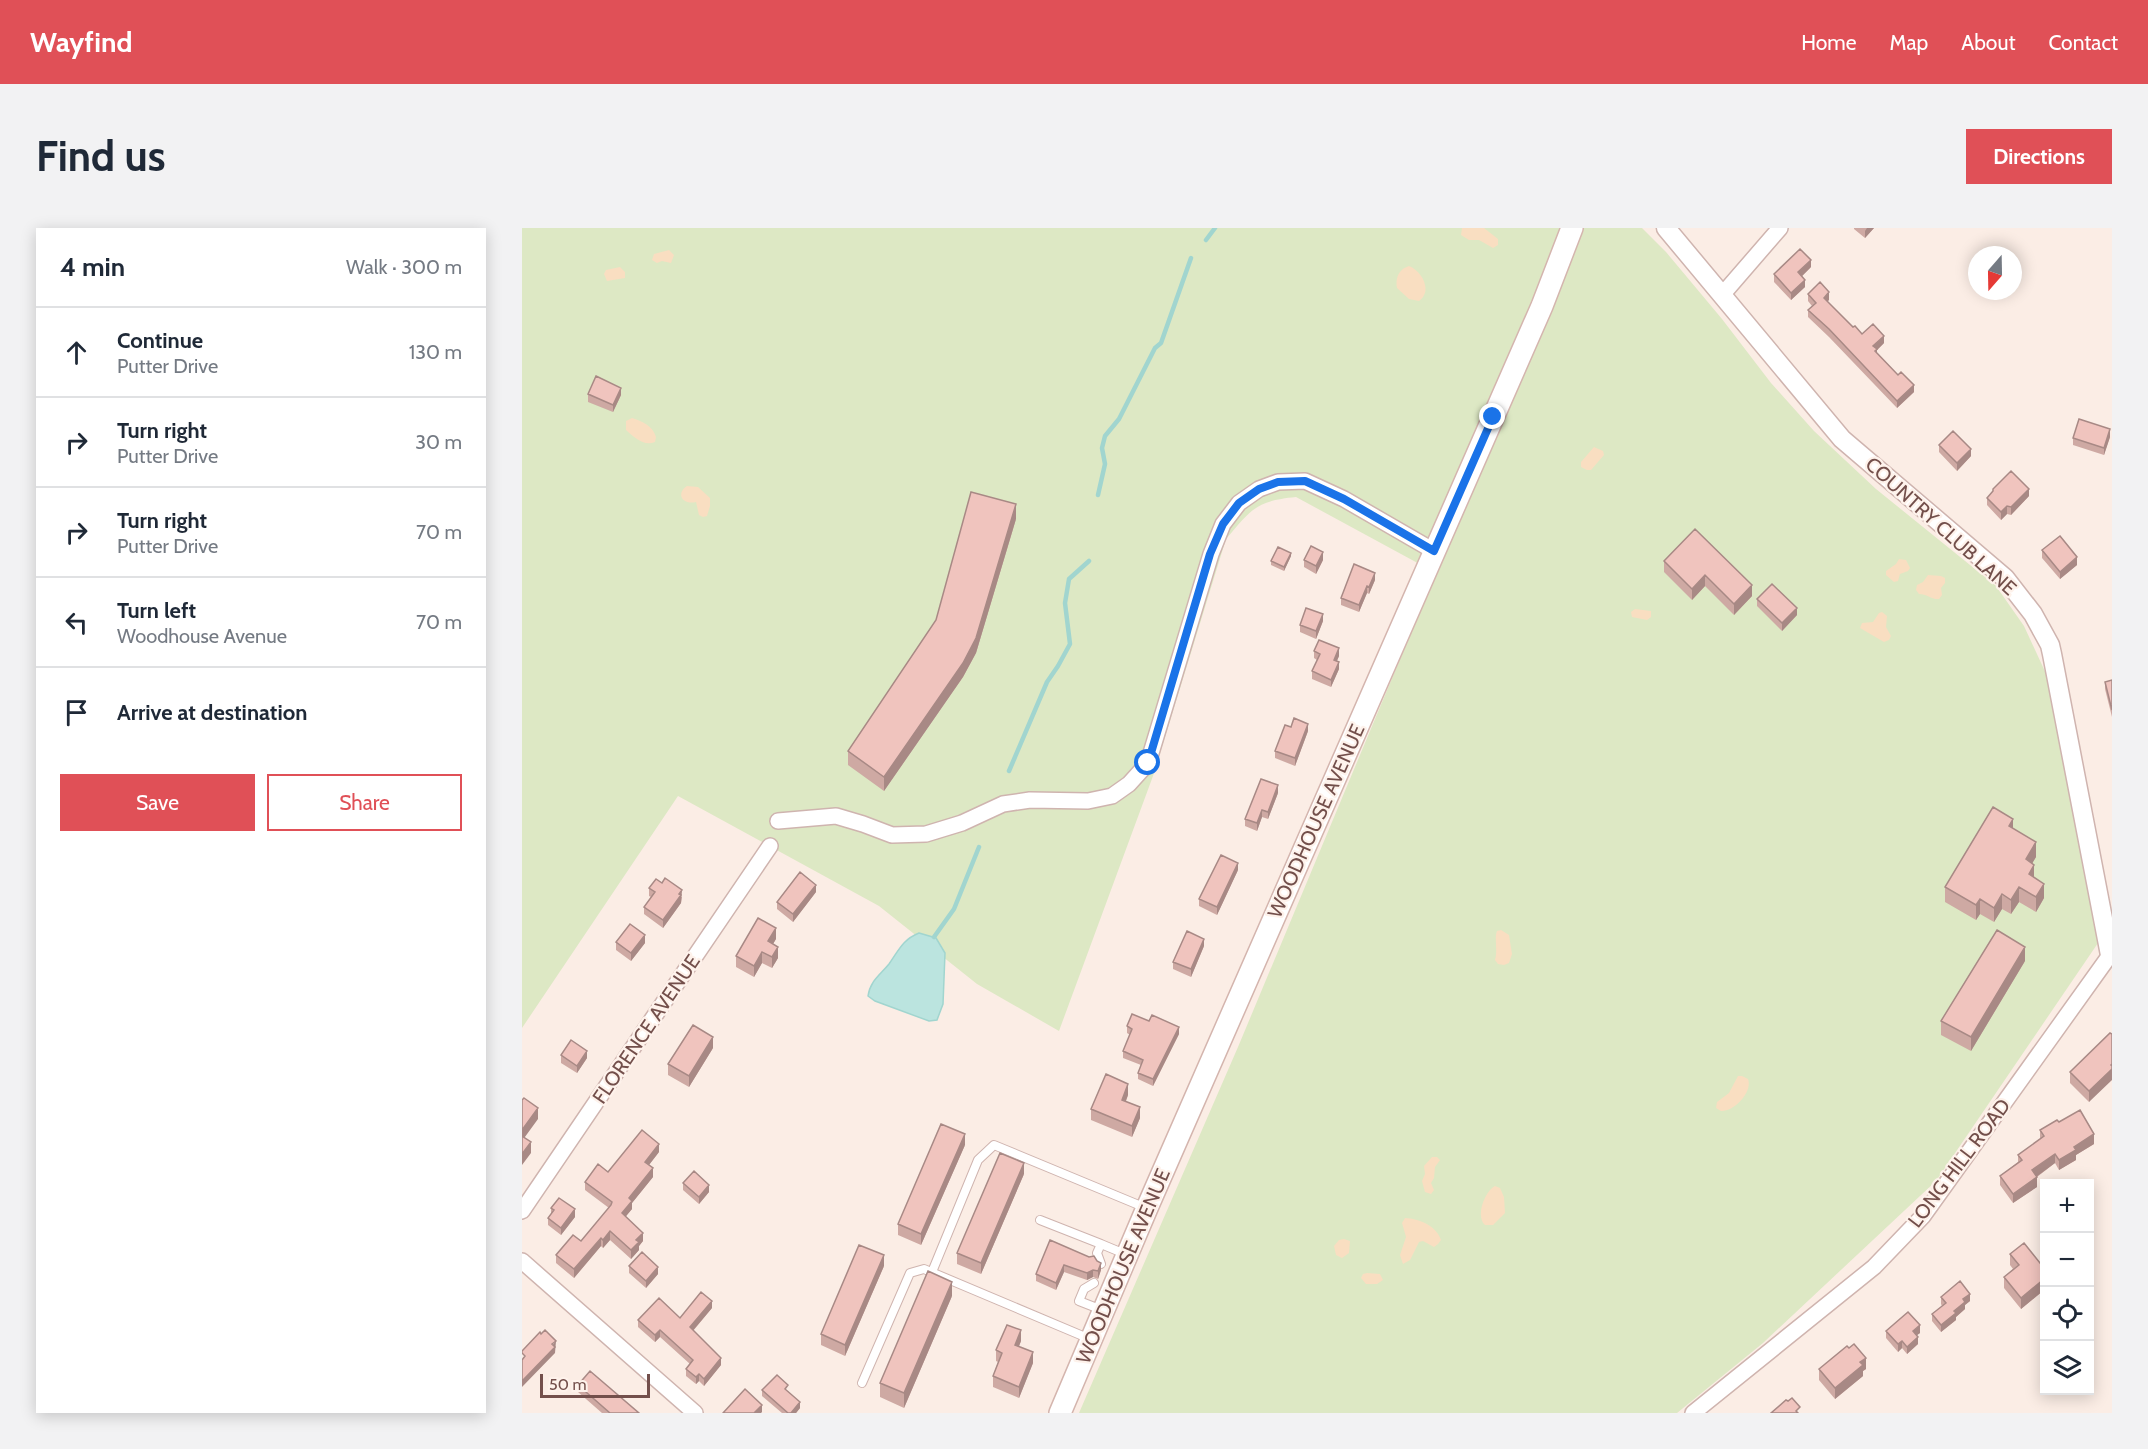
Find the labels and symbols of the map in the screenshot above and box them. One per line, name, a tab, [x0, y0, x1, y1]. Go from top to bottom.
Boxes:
north arrow	[1968, 246, 2022, 300]
route end	[1479, 403, 1505, 429]
street label: COUNTRY CLUB LANE	[1861, 452, 2021, 600]
street label: WOODHOUSE AVENUE	[1262, 720, 1370, 922]
route start	[1134, 749, 1160, 775]
street label: FLORENCE AVENUE	[587, 950, 705, 1108]
street label: LONG HILL ROAD	[1903, 1094, 2015, 1232]
street label: WOODHOUSE AVENUE	[1071, 1165, 1175, 1367]
scale bar	[540, 1371, 650, 1398]

